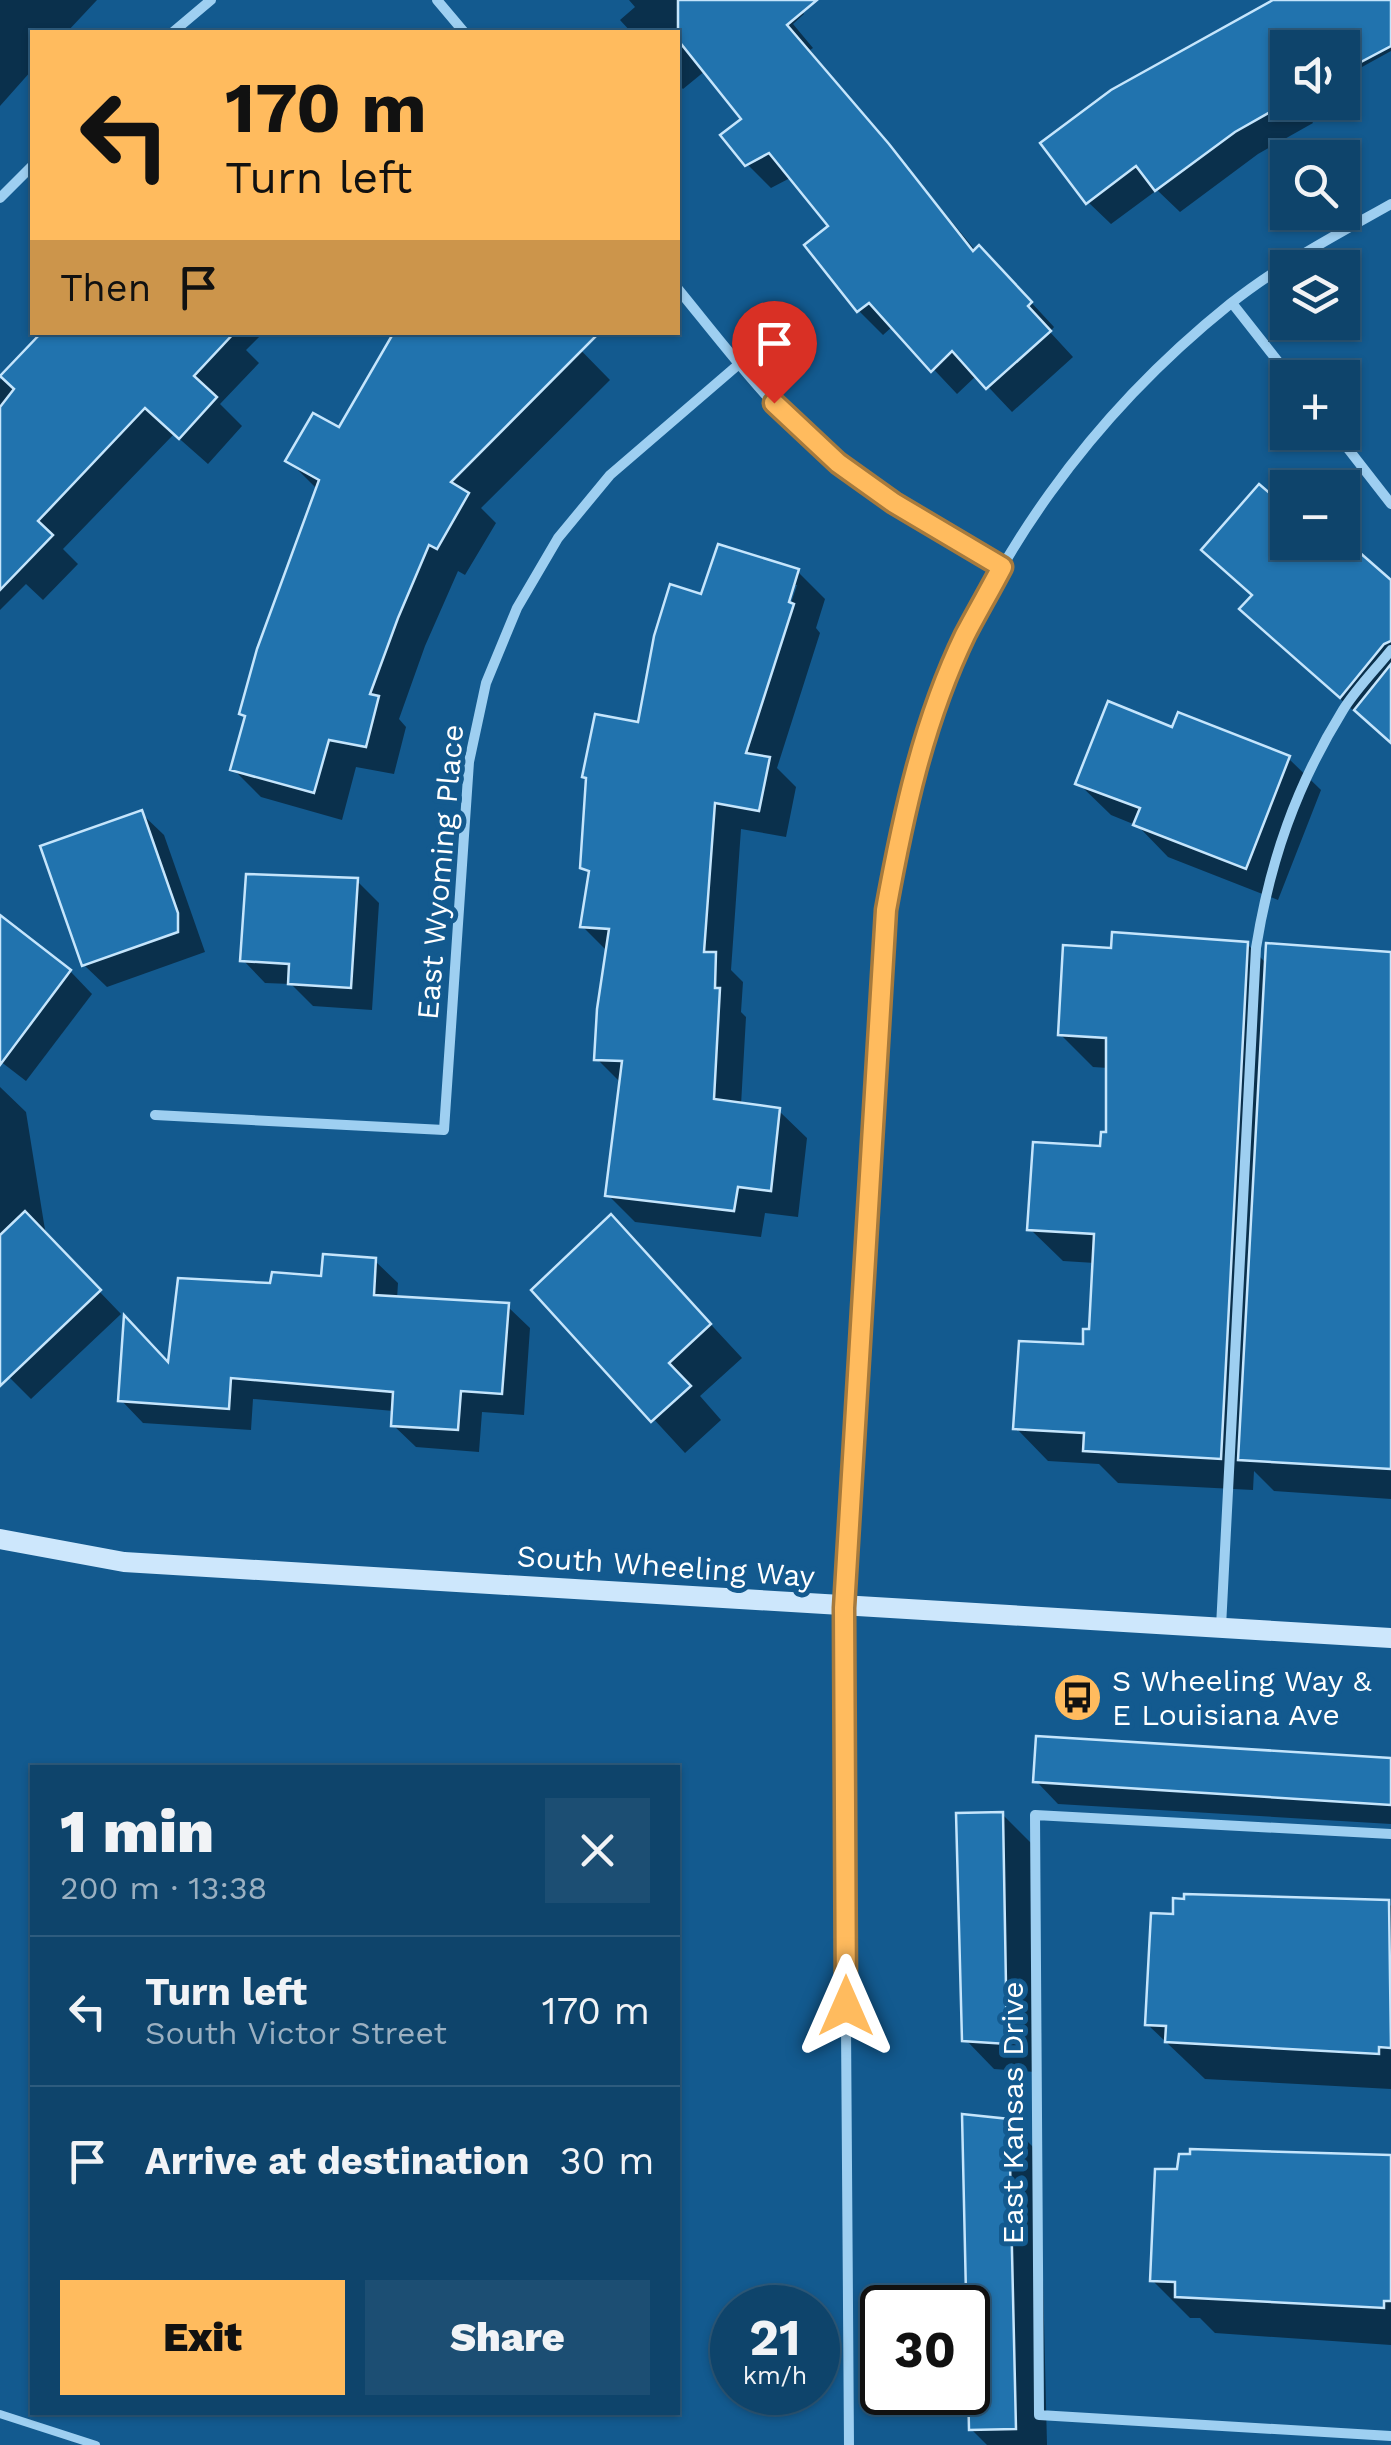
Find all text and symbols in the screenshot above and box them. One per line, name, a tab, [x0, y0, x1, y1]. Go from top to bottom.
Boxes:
map controls	[1270, 30, 1360, 560]
button: sound	[1270, 30, 1360, 120]
text: 170 m	[225, 67, 427, 149]
icon: left	[60, 70, 190, 200]
button: search	[1270, 140, 1360, 230]
text: Turn left	[225, 151, 412, 204]
button: layers	[1270, 250, 1360, 340]
icon: arrive	[171, 260, 226, 315]
text: Then	[60, 266, 151, 310]
pin	[732, 301, 817, 404]
icon: arrive	[747, 316, 802, 371]
button: +	[1270, 360, 1360, 450]
button: −	[1270, 470, 1360, 560]
street label: East Wyoming Place	[410, 723, 470, 1021]
street label: South Wheeling Way	[516, 1538, 817, 1594]
place label: S Wheeling Way & E Louisiana Ave	[1112, 1663, 1372, 1732]
bus stop icon: S Wheeling Way & E Louisiana Ave	[1051, 1671, 1103, 1723]
text: 1 min	[60, 1796, 214, 1867]
button: close	[545, 1798, 650, 1903]
text: 200 m · 13:38	[60, 1869, 267, 1907]
position arrow	[794, 1954, 898, 2058]
text: Turn left	[145, 1970, 307, 2014]
street label: East Kansas Drive	[995, 1982, 1030, 2244]
icon: left	[60, 1984, 115, 2039]
text: 170 m	[542, 1989, 650, 2033]
text: South Victor Street	[145, 2014, 447, 2052]
icon: arrive	[60, 2134, 115, 2189]
text: Arrive at destination	[145, 2139, 530, 2183]
text: 30 m	[560, 2139, 655, 2183]
button: Exit	[60, 2280, 345, 2395]
button: Share	[365, 2280, 650, 2395]
speed limit sign: 30	[860, 2285, 990, 2415]
text: 21	[749, 2308, 801, 2367]
text: km/h	[743, 2361, 807, 2390]

